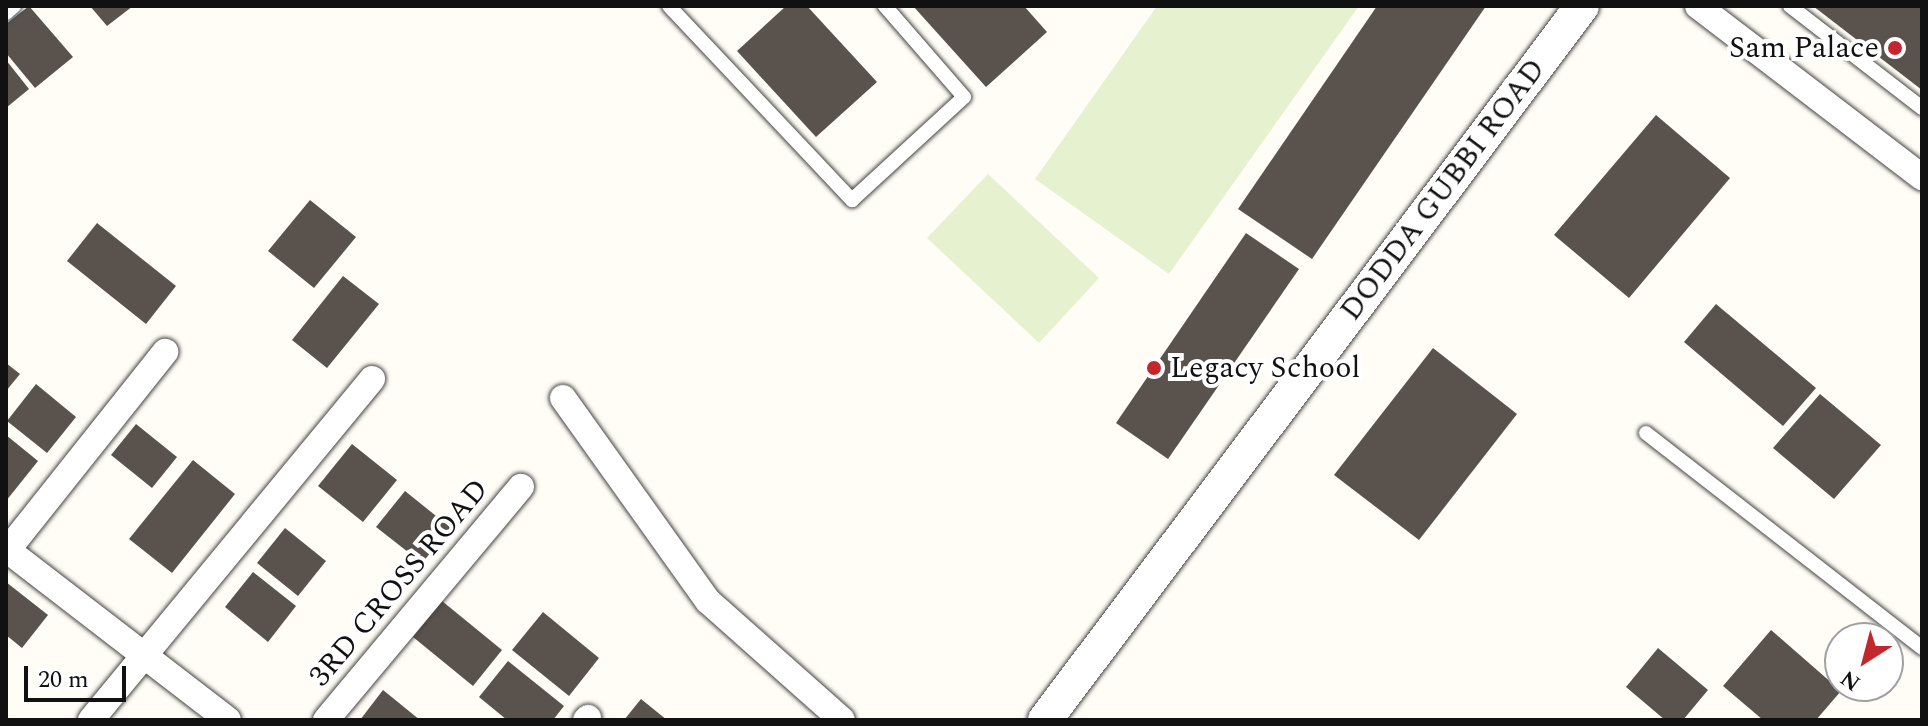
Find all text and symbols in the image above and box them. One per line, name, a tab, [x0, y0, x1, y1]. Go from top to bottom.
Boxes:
place label: Sam Palace	[1729, 30, 1879, 66]
marker: Sam Palace	[1886, 39, 1904, 57]
street label: DODDA GUBBI ROAD	[1333, 52, 1553, 328]
place label: Legacy School	[1170, 350, 1360, 386]
marker: Legacy School	[1145, 359, 1163, 377]
street label: 3RD CROSS ROAD	[302, 472, 496, 694]
north arrow	[1824, 622, 1904, 702]
scale bar	[28, 650, 130, 700]
text: 20 m	[38, 662, 89, 698]
text: N	[1834, 662, 1868, 699]

